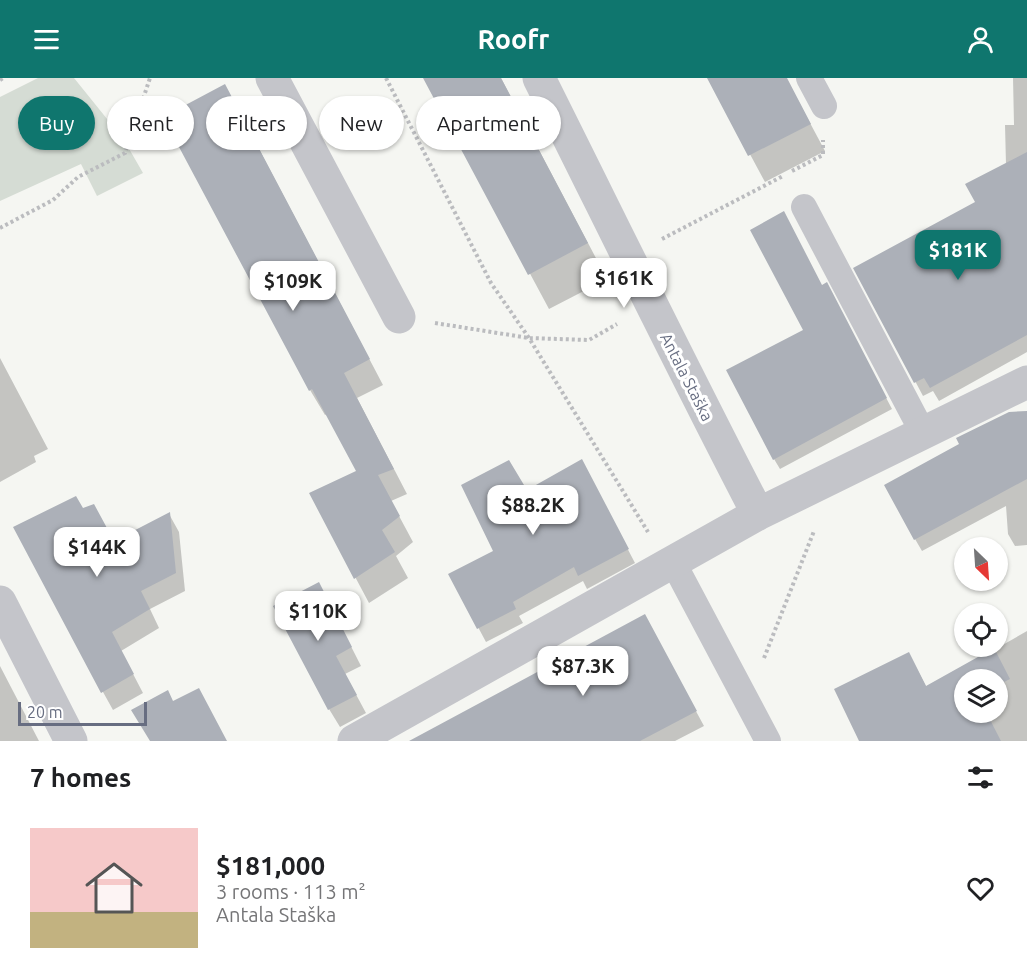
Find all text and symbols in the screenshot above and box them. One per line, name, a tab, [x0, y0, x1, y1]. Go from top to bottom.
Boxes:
icon: menu	[30, 23, 63, 56]
icon: person	[964, 23, 997, 56]
text: Roofr	[478, 24, 549, 54]
chip: Buy	[18, 96, 95, 150]
chip: Rent	[107, 96, 194, 150]
chip: Filters	[206, 96, 307, 150]
chip: New	[319, 96, 404, 150]
chip: Apartment	[416, 96, 561, 150]
pin: $181K	[916, 230, 1000, 281]
text: $181K	[929, 238, 987, 261]
pin: $161K	[582, 258, 666, 309]
pin: $109K	[251, 261, 335, 312]
text: $161K	[595, 266, 653, 289]
text: $109K	[264, 269, 322, 292]
street label: Antala Staška	[657, 330, 717, 424]
pin: $88.2K	[484, 485, 582, 536]
text: $88.2K	[501, 493, 565, 516]
pin: $144K	[55, 527, 139, 578]
text: $144K	[68, 535, 126, 558]
north arrow	[954, 537, 1008, 591]
map controls	[954, 537, 1008, 723]
pin: $110K	[276, 591, 360, 642]
text: $110K	[289, 599, 347, 622]
button: locate	[954, 603, 1008, 657]
pin: $87.3K	[534, 646, 632, 697]
text: $87.3K	[551, 654, 615, 677]
button: layers	[954, 669, 1008, 723]
scale bar	[18, 699, 147, 726]
text: 20 m	[27, 703, 63, 721]
icon: filters	[964, 761, 997, 794]
text: 7 homes	[30, 763, 131, 792]
text: $181,000	[216, 851, 325, 880]
icon: home	[78, 852, 150, 924]
icon: heart	[964, 872, 997, 905]
text: 3 rooms · 113 m²	[216, 880, 366, 903]
text: Antala Staška	[216, 903, 336, 926]

